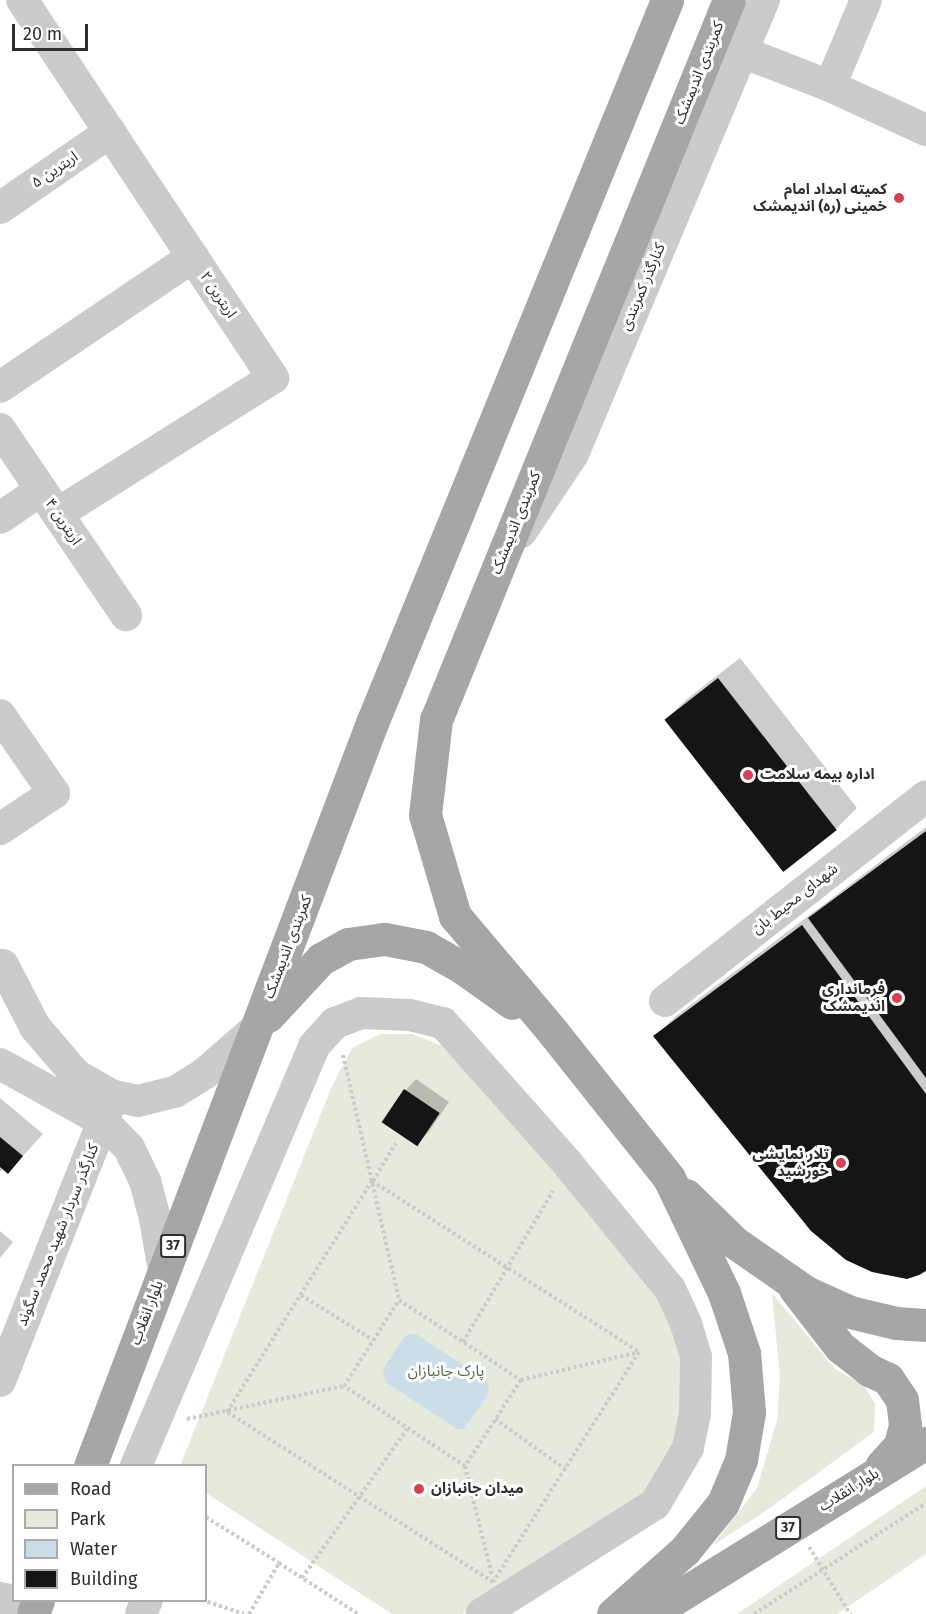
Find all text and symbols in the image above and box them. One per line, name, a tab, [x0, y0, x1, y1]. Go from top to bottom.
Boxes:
scale bar	[15, 12, 92, 50]
street label: کمربندی اندیمشک	[670, 19, 728, 127]
text: 20 m	[23, 23, 62, 45]
street label: اریترین ۵	[28, 148, 82, 192]
place label: کمیته امداد امام خمینی (ره) اندیمشک	[753, 180, 887, 215]
marker: کمیته امداد امام خمینی (ره) اندیمشک	[892, 191, 906, 205]
street label: کنارگذر کمربندی	[617, 241, 669, 333]
street label: اریترین ۲	[196, 268, 240, 322]
street label: کمربندی اندیمشک	[487, 469, 545, 577]
street label: اریترین ۴	[41, 495, 85, 549]
place label: اداره بیمه سلامت	[760, 766, 875, 784]
marker: اداره بیمه سلامت	[741, 768, 755, 782]
street label: شهدای محیط بان	[748, 860, 842, 938]
street label: کمربندی اندیمشک	[260, 893, 316, 1001]
place label: فرمانداری اندیمشک	[822, 980, 885, 1015]
marker: فرمانداری اندیمشک	[890, 991, 904, 1005]
street label: کنارگذر سردار شهید محمد سگوند	[13, 1141, 103, 1329]
place label: تلار نمایشی خورشید	[752, 1145, 829, 1180]
marker: تلار نمایشی خورشید	[834, 1156, 848, 1170]
road number: 37	[160, 1235, 186, 1257]
street label: بلوار انقلاب	[126, 1278, 168, 1348]
park label: پارک جانبازان	[408, 1363, 484, 1381]
legend	[12, 1464, 207, 1602]
street label: بلوار انقلاب	[816, 1464, 882, 1516]
text: Road	[70, 1478, 112, 1500]
place label: میدان جانبازان	[431, 1480, 524, 1498]
marker: میدان جانبازان	[412, 1482, 426, 1496]
text: Park	[70, 1508, 105, 1530]
road number: 37	[774, 1517, 802, 1539]
text: Water	[70, 1538, 117, 1560]
text: Building	[70, 1568, 137, 1590]

